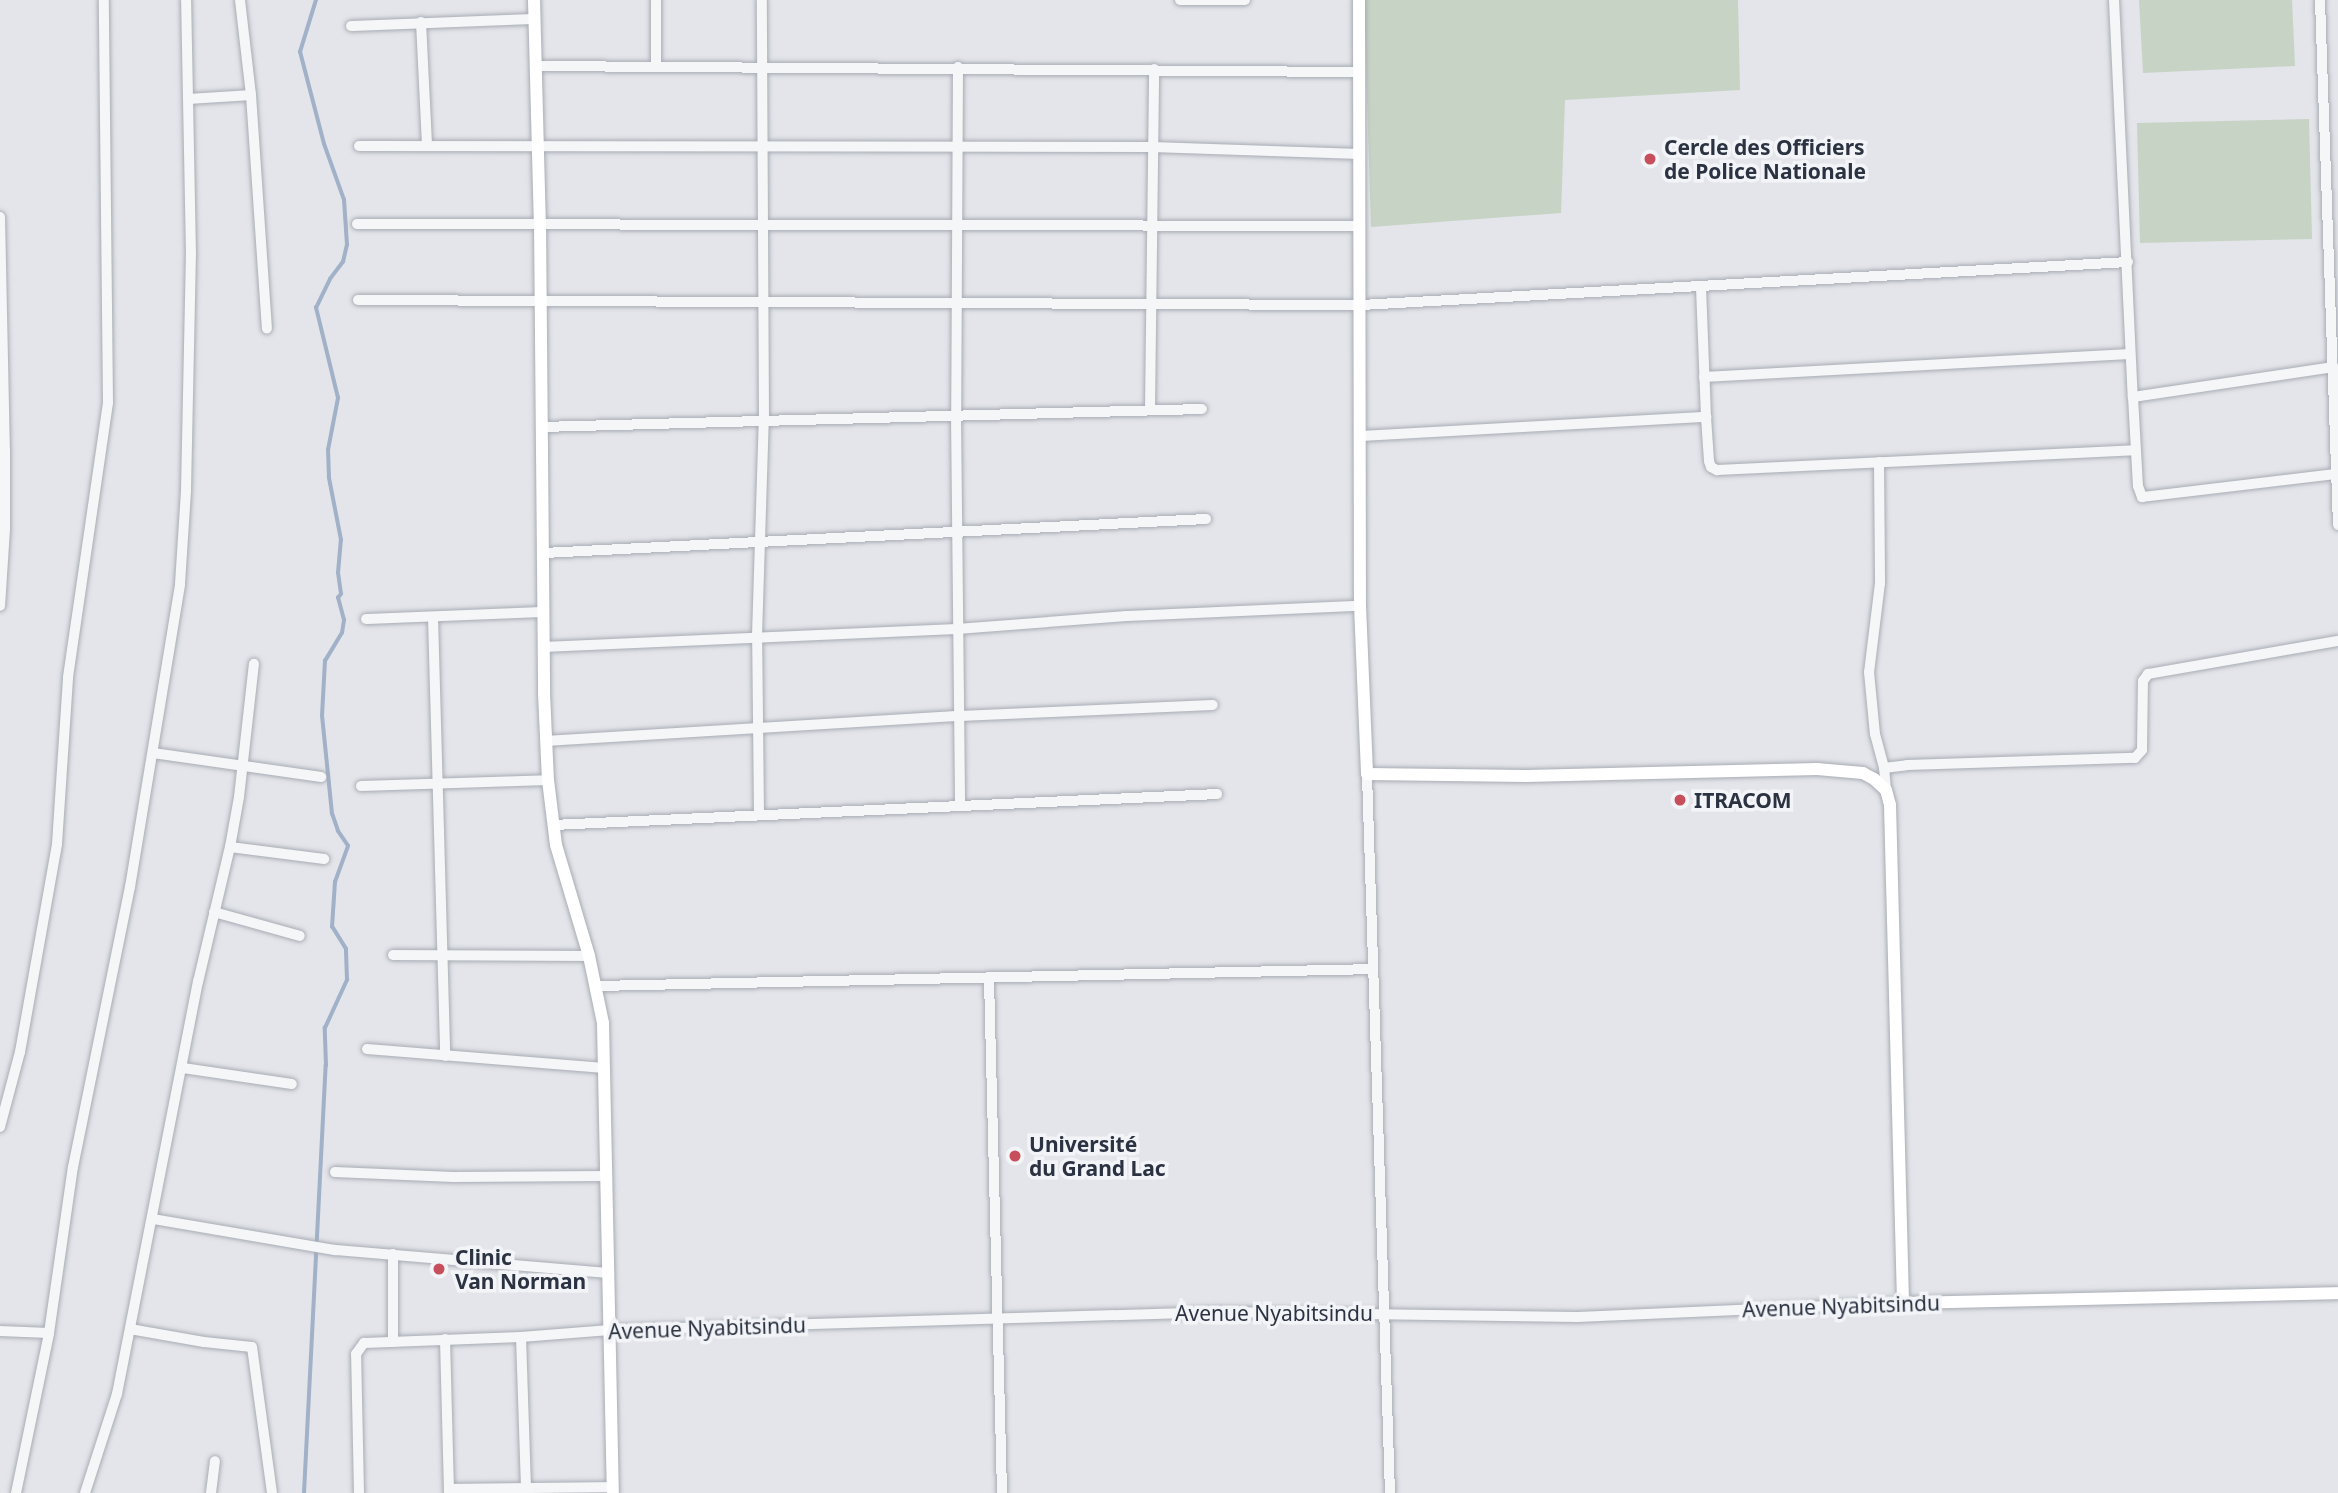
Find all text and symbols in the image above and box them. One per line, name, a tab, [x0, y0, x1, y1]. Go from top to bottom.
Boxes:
place label: Cercle des Officiers de Police Nationale	[1664, 134, 1866, 184]
marker: Cercle des Officiers de Police Nationale	[1642, 151, 1658, 167]
place label: ITRACOM	[1694, 787, 1792, 813]
marker: ITRACOM	[1672, 792, 1688, 808]
place label: Université du Grand Lac	[1029, 1131, 1166, 1181]
marker: Université du Grand Lac	[1007, 1148, 1023, 1164]
place label: Clinic Van Norman	[455, 1244, 586, 1294]
marker: Clinic Van Norman	[429, 1259, 449, 1279]
street label: Avenue Nyabitsindu	[1742, 1290, 1940, 1322]
street label: Avenue Nyabitsindu	[1175, 1300, 1373, 1326]
street label: Avenue Nyabitsindu	[608, 1312, 806, 1344]

